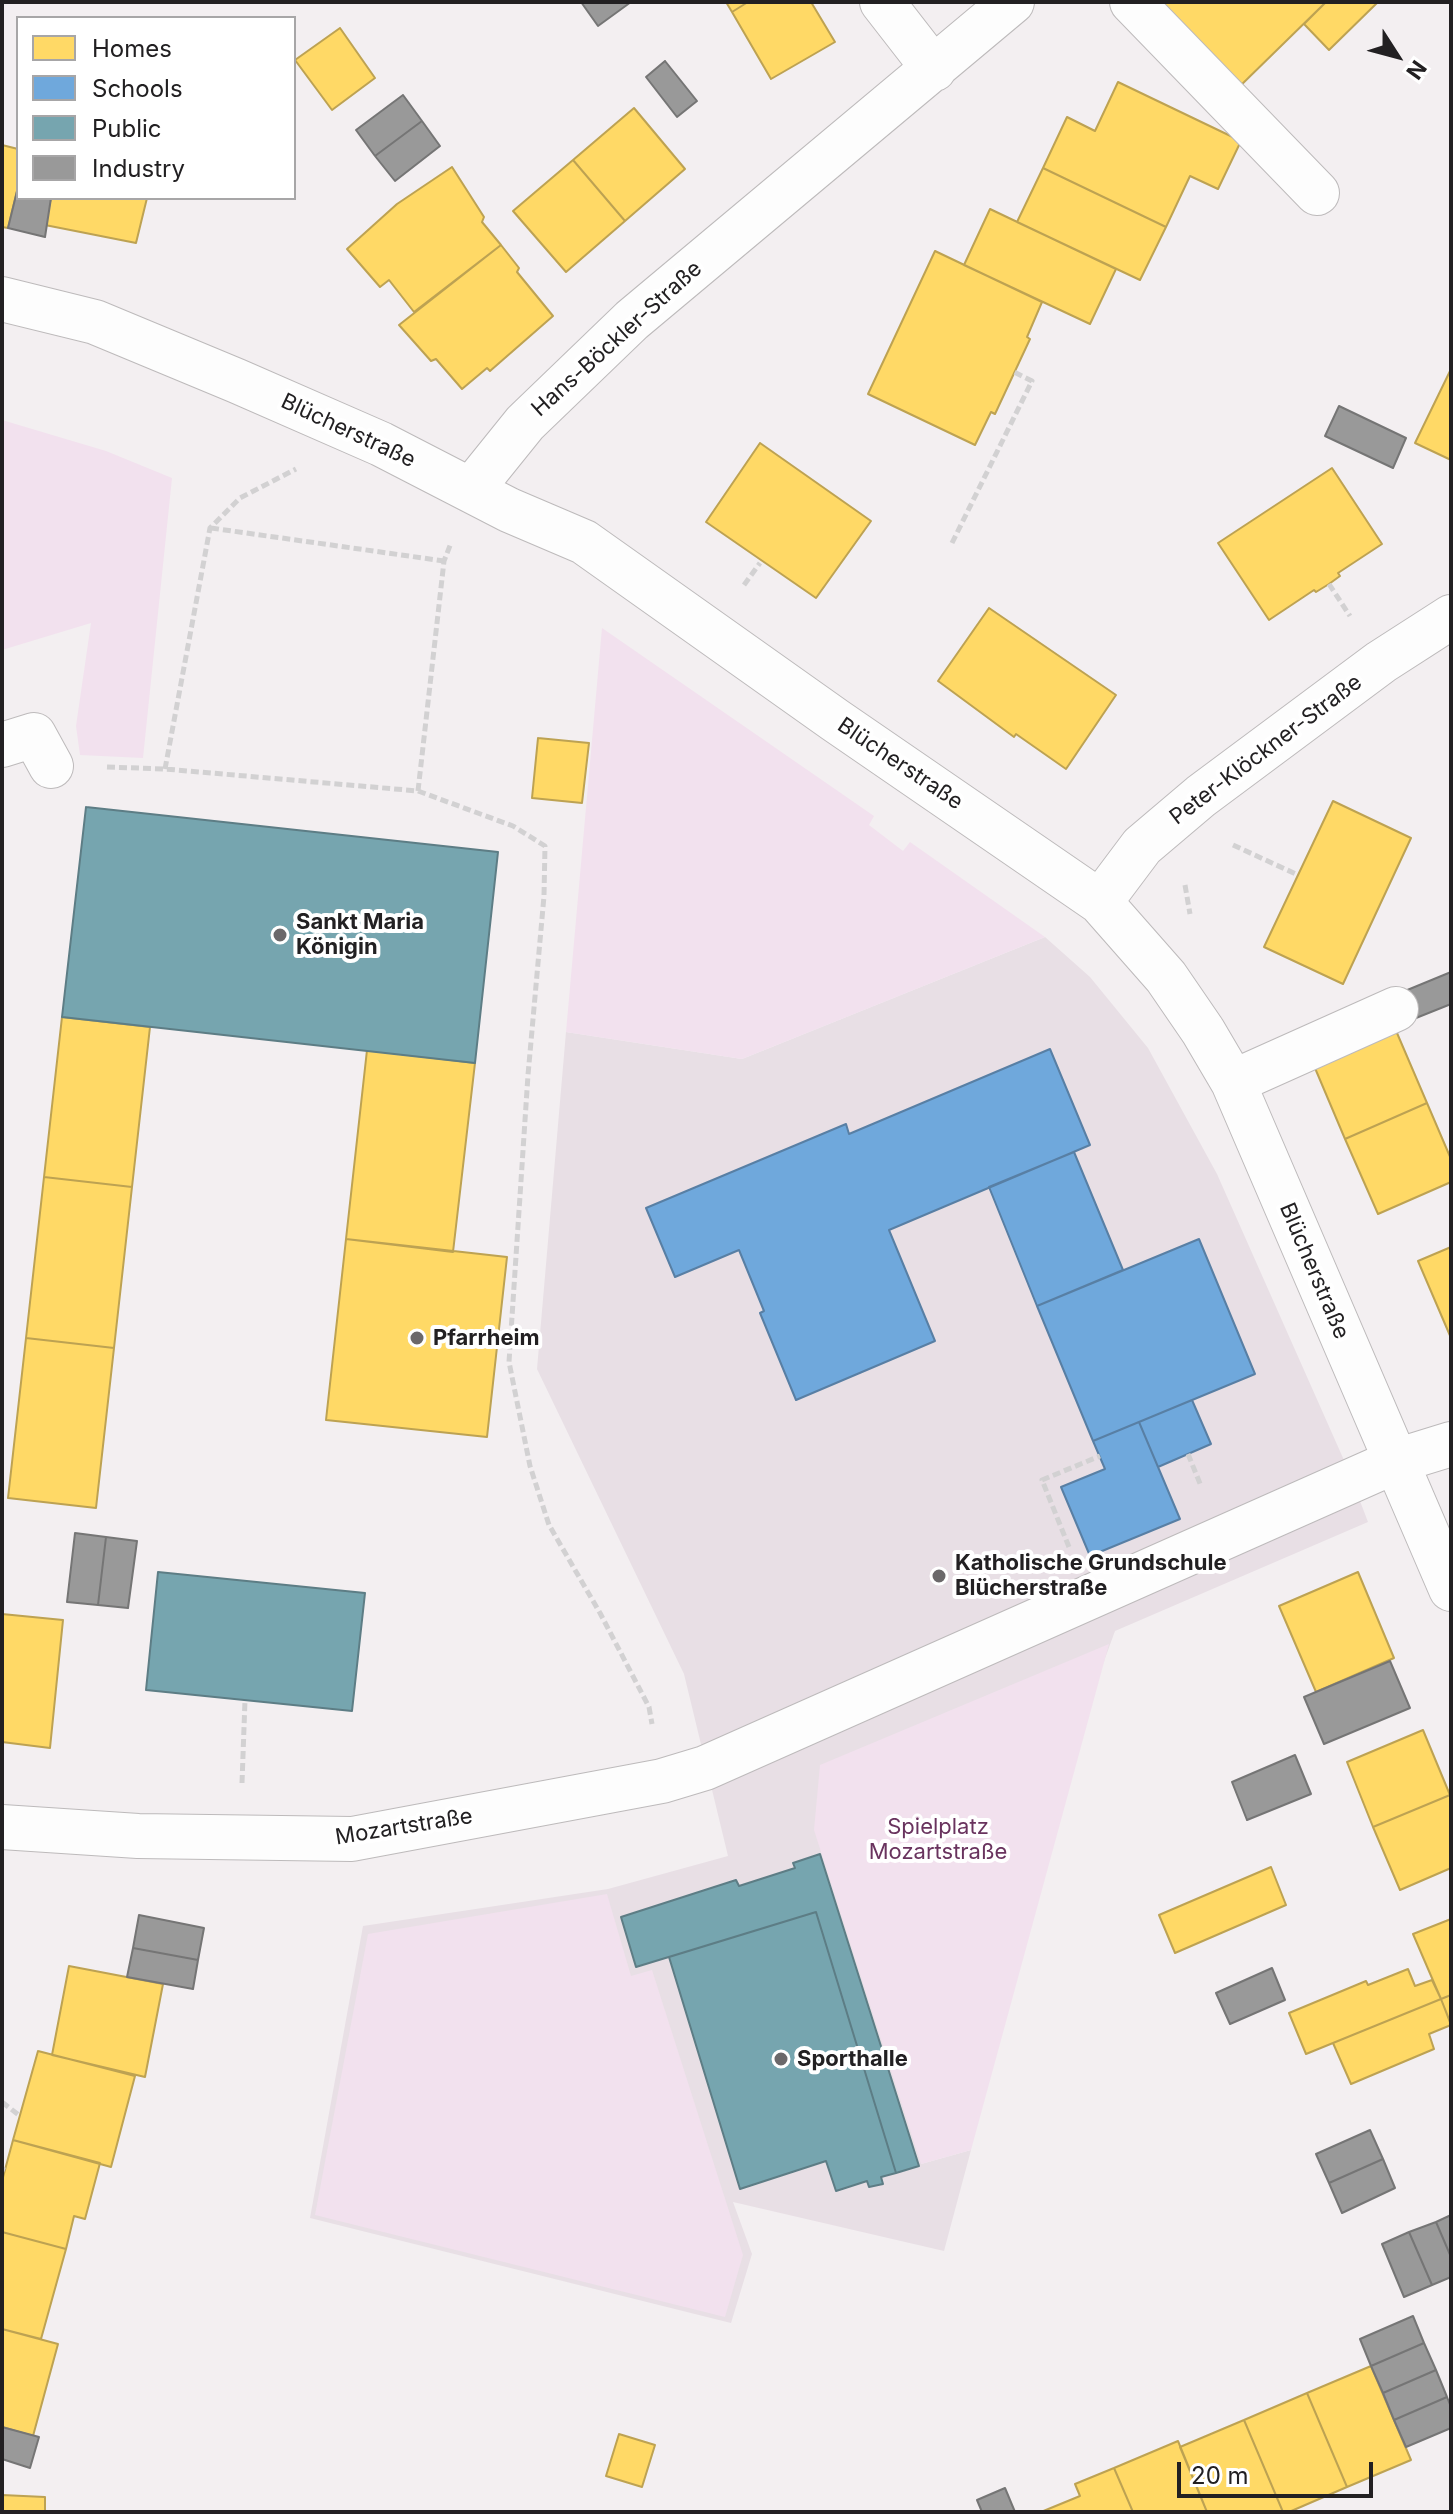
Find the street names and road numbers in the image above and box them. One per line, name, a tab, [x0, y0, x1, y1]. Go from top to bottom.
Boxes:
street label: Hans-Böckler-Straße	[527, 256, 707, 422]
street label: Blücherstraße	[277, 388, 419, 474]
street label: Peter-Klöckner-Straße	[1165, 669, 1367, 831]
street label: Blücherstraße	[832, 712, 968, 816]
street label: Blücherstraße	[1273, 1199, 1355, 1343]
street label: Mozartstraße	[333, 1803, 475, 1851]

